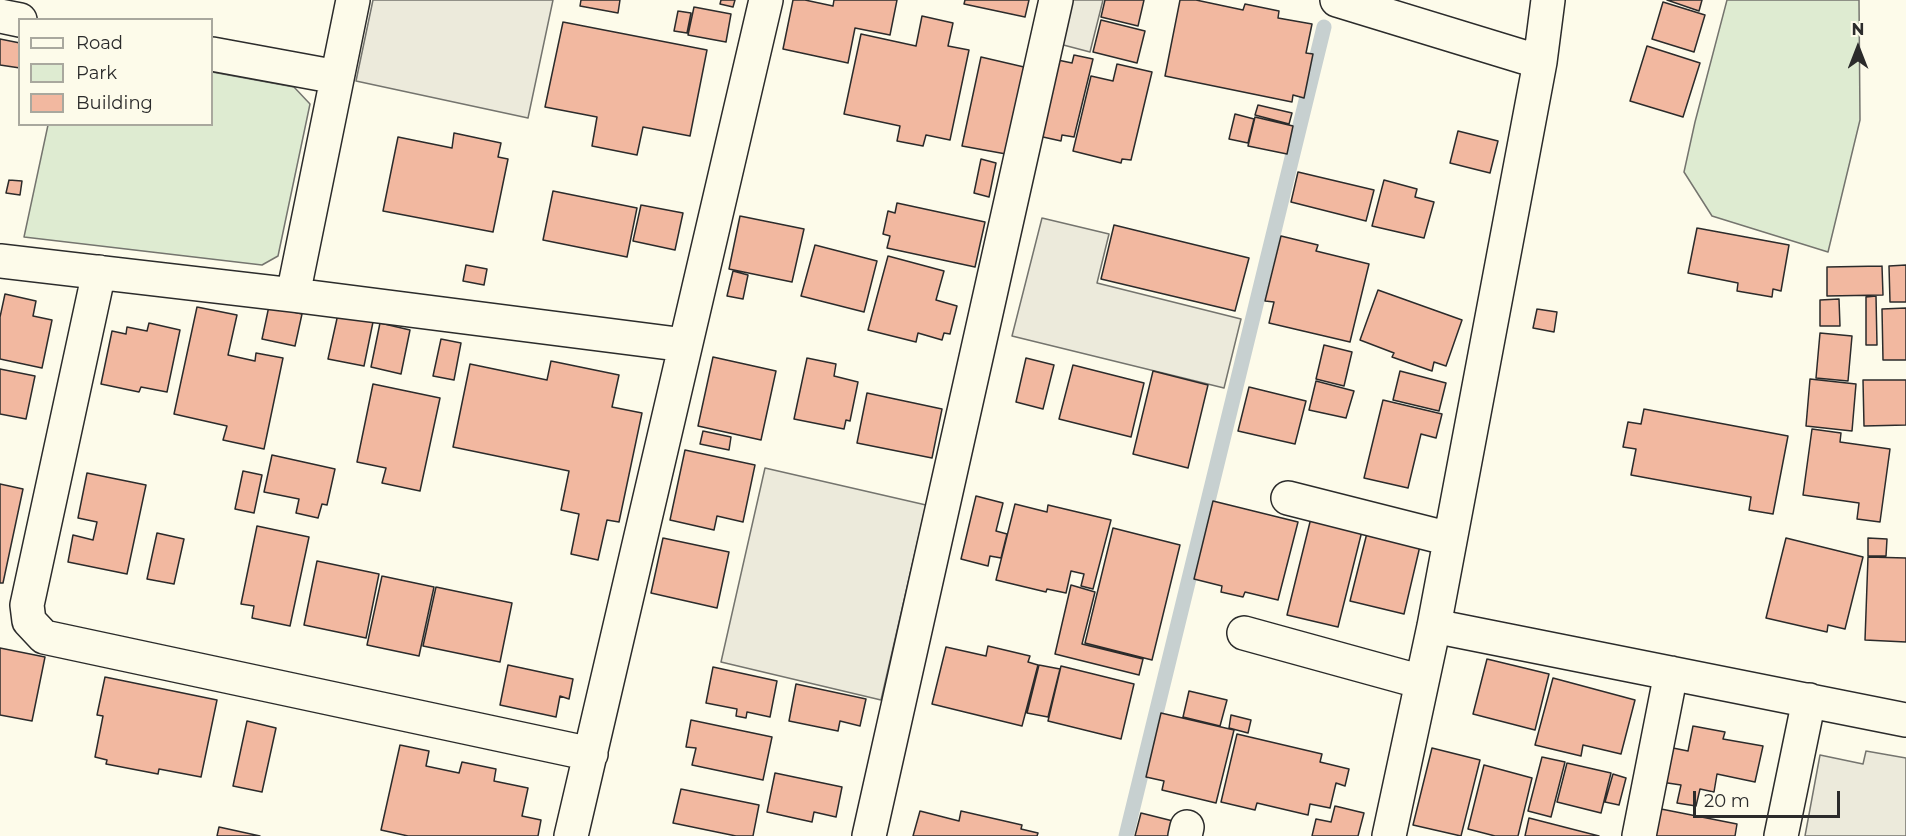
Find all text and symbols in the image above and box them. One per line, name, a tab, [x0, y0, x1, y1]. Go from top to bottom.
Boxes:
legend	[18, 18, 213, 126]
north arrow	[1828, 18, 1888, 78]
text: N	[1852, 20, 1864, 39]
text: Road	[76, 32, 123, 54]
text: Park	[76, 62, 117, 84]
text: Building	[76, 92, 153, 114]
scale bar	[1696, 779, 1843, 817]
text: 20 m	[1704, 790, 1750, 812]

